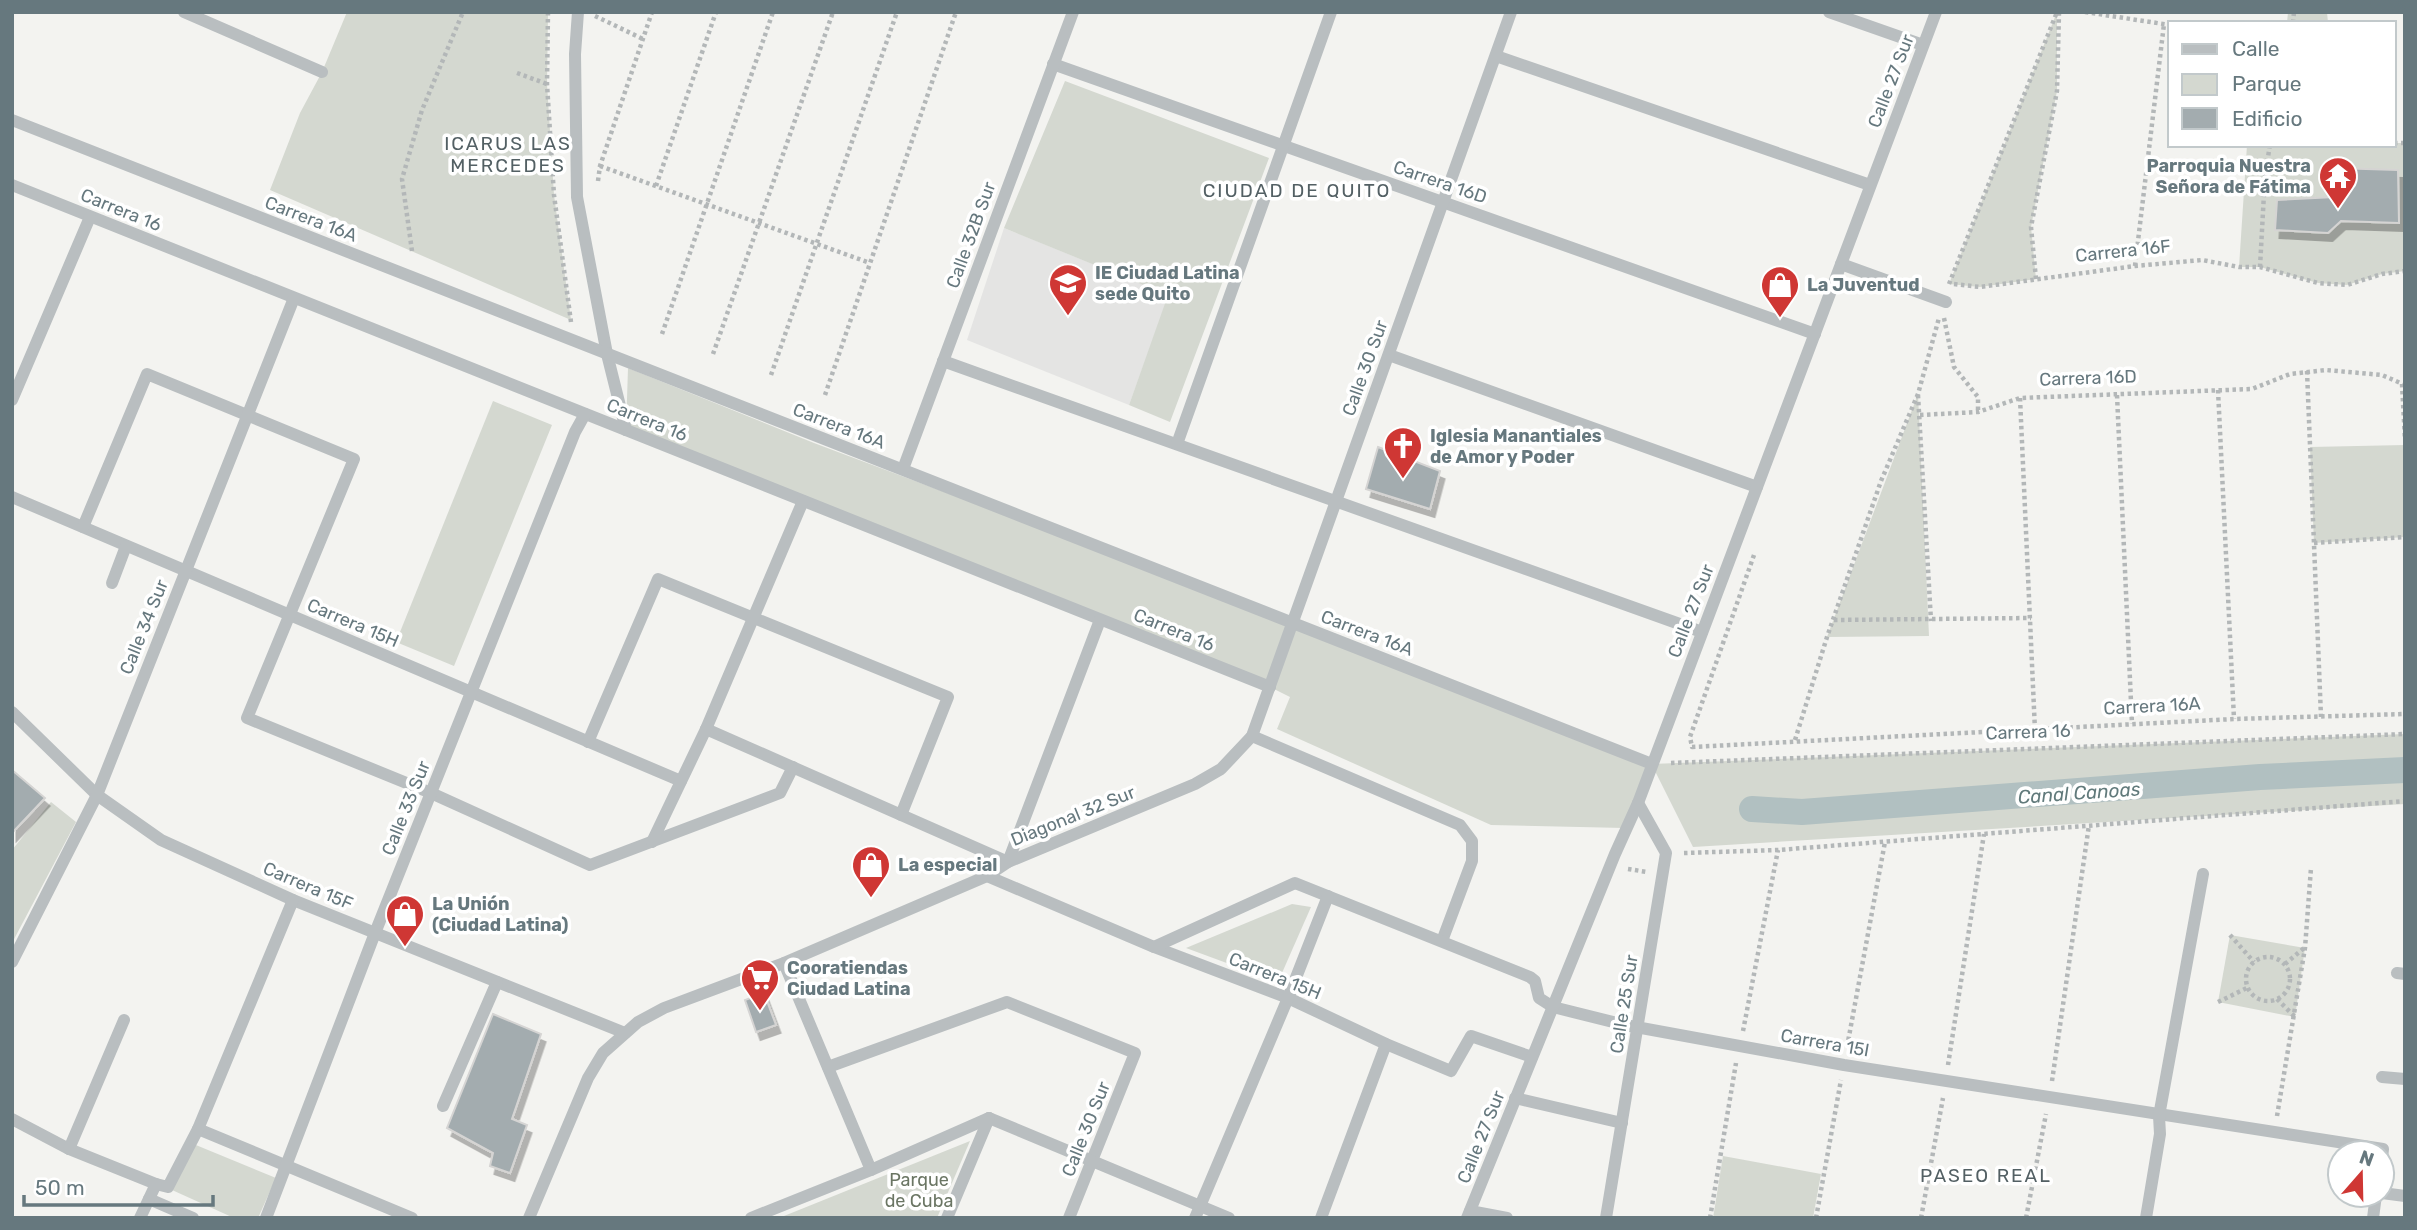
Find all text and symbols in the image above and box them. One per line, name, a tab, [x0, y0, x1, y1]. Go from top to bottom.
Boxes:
legend	[2168, 21, 2396, 147]
street label: Calle 27 Sur	[1863, 31, 1919, 131]
text: Calle	[2232, 36, 2280, 61]
text: Parque	[2232, 71, 2302, 96]
text: Edificio	[2232, 106, 2302, 131]
district label: ICARUS LAS MERCEDES	[444, 132, 572, 177]
place label: Parroquia Nuestra Señora de Fátima	[2147, 155, 2311, 198]
temple icon: Parroquia Nuestra Señora de Fátima	[2317, 155, 2359, 210]
street label: Carrera 16D	[1390, 156, 1490, 208]
street label: Calle 32B Sur	[942, 179, 1001, 291]
district label: CIUDAD DE QUITO	[1203, 179, 1391, 202]
street label: Carrera 16	[77, 184, 165, 236]
street label: Carrera 16A	[262, 191, 360, 247]
street label: Carrera 16F	[2074, 235, 2172, 267]
school or university icon: IE Ciudad Latina sede Quito	[1047, 262, 1089, 317]
place label: IE Ciudad Latina sede Quito	[1095, 262, 1240, 305]
shop icon: La Juventud	[1759, 264, 1801, 319]
place label: La Juventud	[1807, 274, 1920, 296]
street label: Calle 30 Sur	[1337, 317, 1393, 419]
street label: Carrera 16D	[2039, 365, 2137, 391]
street label: Carrera 16	[603, 394, 691, 446]
street label: Carrera 16A	[790, 398, 888, 454]
church icon: Iglesia Manantiales de Amor y Poder	[1382, 425, 1424, 480]
place label: Iglesia Manantiales de Amor y Poder	[1430, 425, 1602, 468]
street label: Calle 27 Sur	[1663, 561, 1719, 661]
street label: Calle 34 Sur	[115, 576, 173, 678]
street label: Carrera 15H	[304, 594, 402, 652]
street label: Carrera 16	[1130, 604, 1218, 656]
street label: Carrera 16A	[1318, 605, 1416, 661]
street label: Carrera 16A	[2103, 692, 2201, 720]
street label: Carrera 16	[1985, 720, 2071, 744]
street label: Calle 33 Sur	[377, 757, 435, 859]
water label: Canal Canoas	[2017, 777, 2141, 809]
street label: Diagonal 32 Sur	[1008, 781, 1138, 851]
shop icon: La especial	[850, 844, 892, 899]
place label: La especial	[898, 854, 997, 876]
street label: Carrera 15F	[260, 857, 356, 915]
shop icon: La Unión (Ciudad Latina)	[384, 893, 426, 948]
place label: La Unión (Ciudad Latina)	[432, 893, 569, 936]
street label: Carrera 15H	[1226, 947, 1324, 1005]
street label: Calle 25 Sur	[1605, 953, 1643, 1055]
supermarket icon: Cooratiendas Ciudad Latina	[739, 957, 781, 1012]
place label: Cooratiendas Ciudad Latina	[787, 957, 911, 1000]
street label: Carrera 15I	[1779, 1024, 1871, 1062]
street label: Calle 30 Sur	[1057, 1078, 1115, 1180]
street label: Calle 27 Sur	[1452, 1087, 1510, 1187]
north arrow	[2326, 1139, 2396, 1209]
text: N	[2356, 1145, 2377, 1172]
scale bar	[24, 1164, 214, 1208]
district label: PASEO REAL	[1920, 1164, 2052, 1187]
park label: Parque de Cuba	[885, 1169, 953, 1212]
text: 50 m	[35, 1175, 85, 1200]

